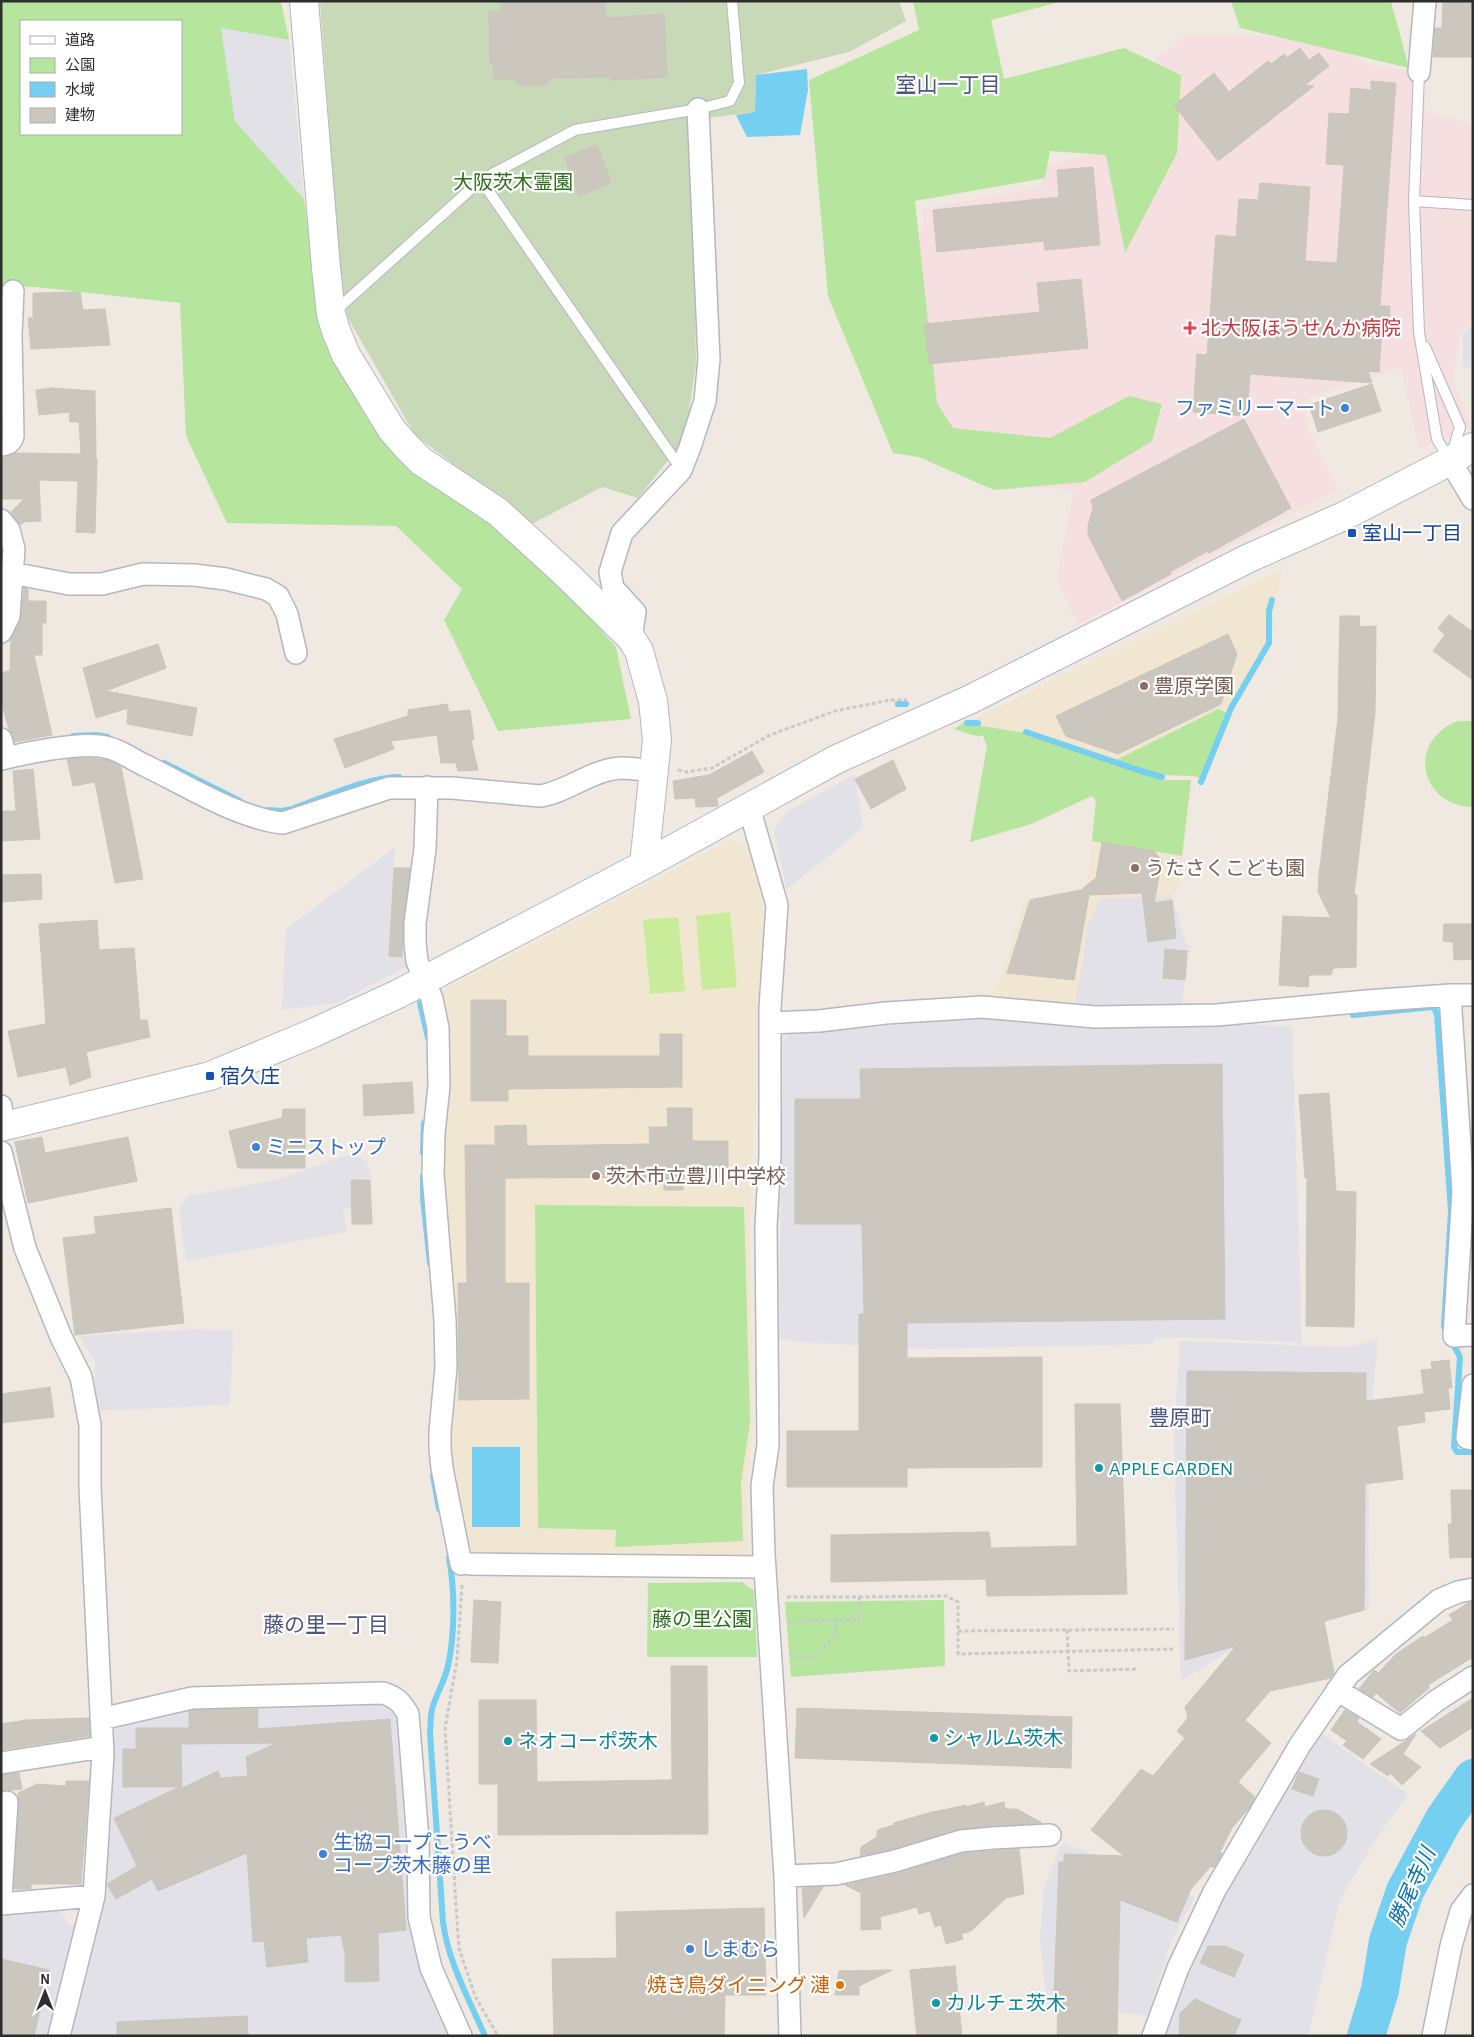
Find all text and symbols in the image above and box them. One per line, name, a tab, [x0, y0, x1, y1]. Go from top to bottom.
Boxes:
legend	[20, 20, 182, 135]
text: 道路	[65, 32, 95, 48]
text: 公園	[65, 57, 95, 73]
district label: 室山一丁目	[896, 74, 1001, 96]
text: 水域	[65, 82, 95, 98]
text: 建物	[65, 107, 95, 123]
park label: 大阪茨木霊園	[453, 172, 573, 193]
place label: 北大阪ほうせんか病院	[1201, 317, 1401, 339]
marker: 北大阪ほうせんか病院	[1183, 321, 1197, 335]
place label: ファミリーマート	[1175, 399, 1335, 419]
marker: ファミリーマート	[1339, 402, 1351, 414]
place label: 室山一丁目	[1362, 523, 1462, 544]
marker: 室山一丁目	[1346, 527, 1358, 539]
place label: 豊原学園	[1154, 676, 1234, 697]
marker: 豊原学園	[1138, 680, 1150, 692]
place label: うたさくこども園	[1145, 858, 1305, 879]
marker: うたさくこども園	[1129, 862, 1141, 874]
place label: 宿久庄	[220, 1066, 280, 1087]
marker: 宿久庄	[204, 1070, 216, 1082]
place label: ミニストップ	[266, 1137, 386, 1158]
marker: ミニストップ	[250, 1141, 262, 1153]
place label: 茨木市立豊川中学校	[606, 1166, 786, 1187]
marker: 茨木市立豊川中学校	[590, 1170, 602, 1182]
district label: 豊原町	[1149, 1407, 1212, 1429]
place label: APPLE GARDEN	[1109, 1459, 1234, 1479]
marker: APPLE GARDEN	[1093, 1462, 1105, 1474]
park label: 藤の里公園	[652, 1609, 752, 1630]
district label: 藤の里一丁目	[263, 1614, 389, 1636]
place label: シャルム茨木	[944, 1728, 1064, 1749]
place label: ネオコーポ茨木	[518, 1731, 658, 1752]
marker: シャルム茨木	[928, 1732, 940, 1744]
marker: ネオコーポ茨木	[502, 1735, 514, 1747]
place label: 生協コープこうべ コープ茨木藤の里	[333, 1832, 492, 1876]
water label: 勝尾寺川	[1385, 1842, 1440, 1930]
marker: 生協コープこうべ コープ茨木藤の里	[317, 1848, 329, 1860]
place label: しまむら	[700, 1940, 780, 1960]
marker: しまむら	[684, 1943, 696, 1955]
north arrow	[20, 1967, 70, 2017]
text: N	[40, 1973, 50, 1987]
place label: 焼き鳥ダイニング 漣	[647, 1974, 830, 1996]
marker: 焼き鳥ダイニング 漣	[834, 1979, 846, 1991]
place label: カルチェ茨木	[946, 1993, 1066, 2014]
marker: カルチェ茨木	[930, 1997, 942, 2009]

